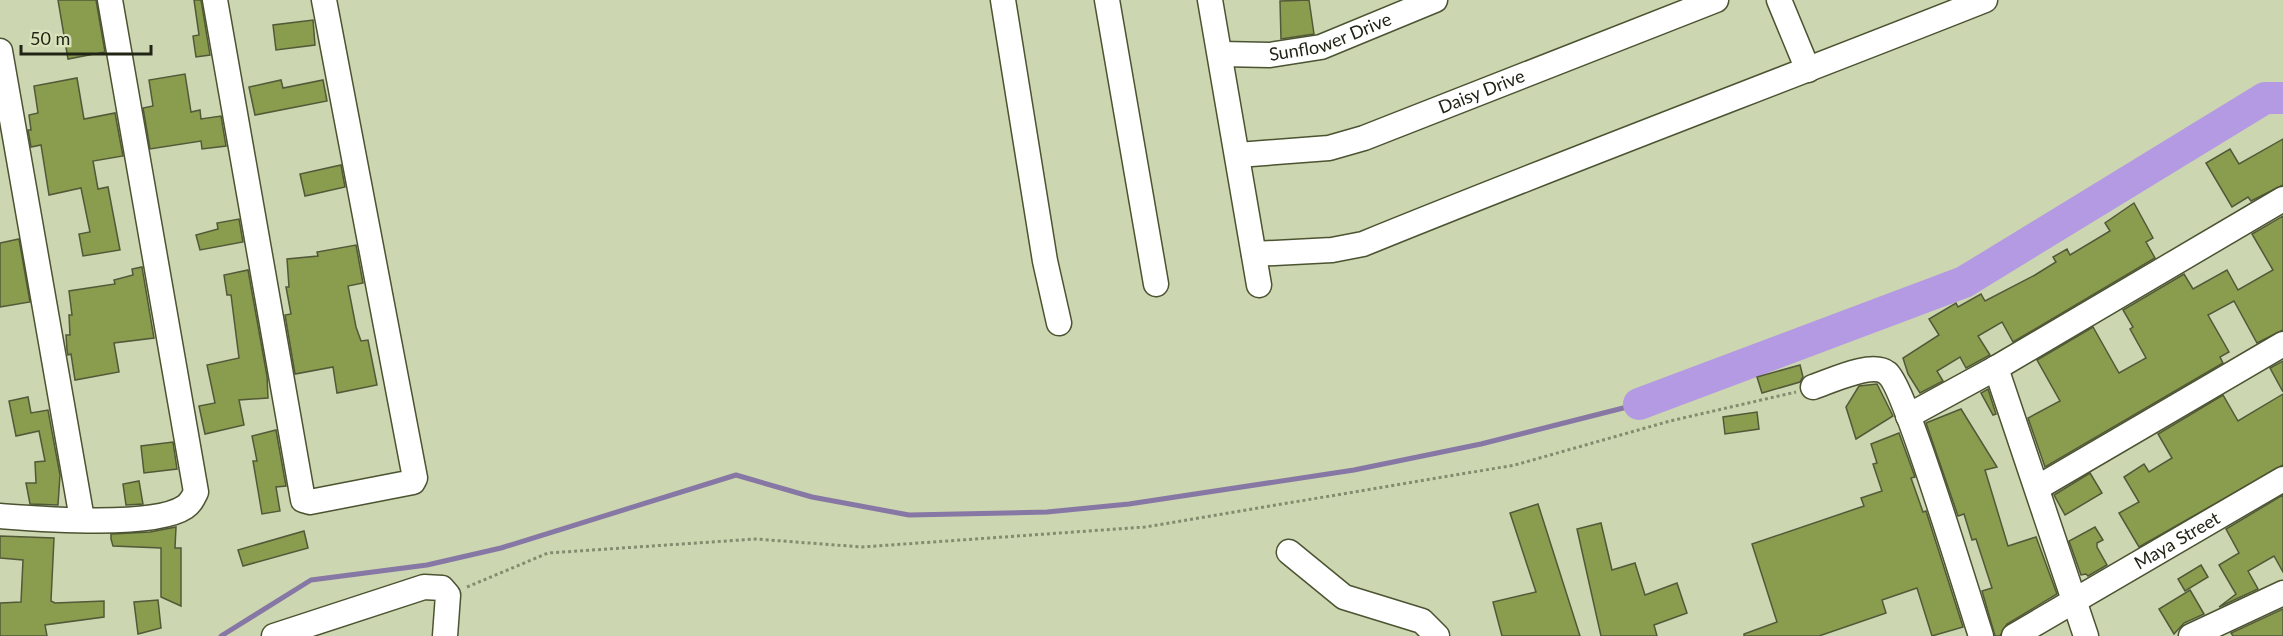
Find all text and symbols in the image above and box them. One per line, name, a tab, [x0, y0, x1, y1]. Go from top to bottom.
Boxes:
street label: Sunflower Drive	[1267, 7, 1394, 65]
scale bar	[21, 18, 152, 56]
text: 50 m	[30, 27, 70, 49]
street label: Daisy Drive	[1435, 64, 1528, 118]
street label: Maya Street	[2130, 506, 2224, 573]

